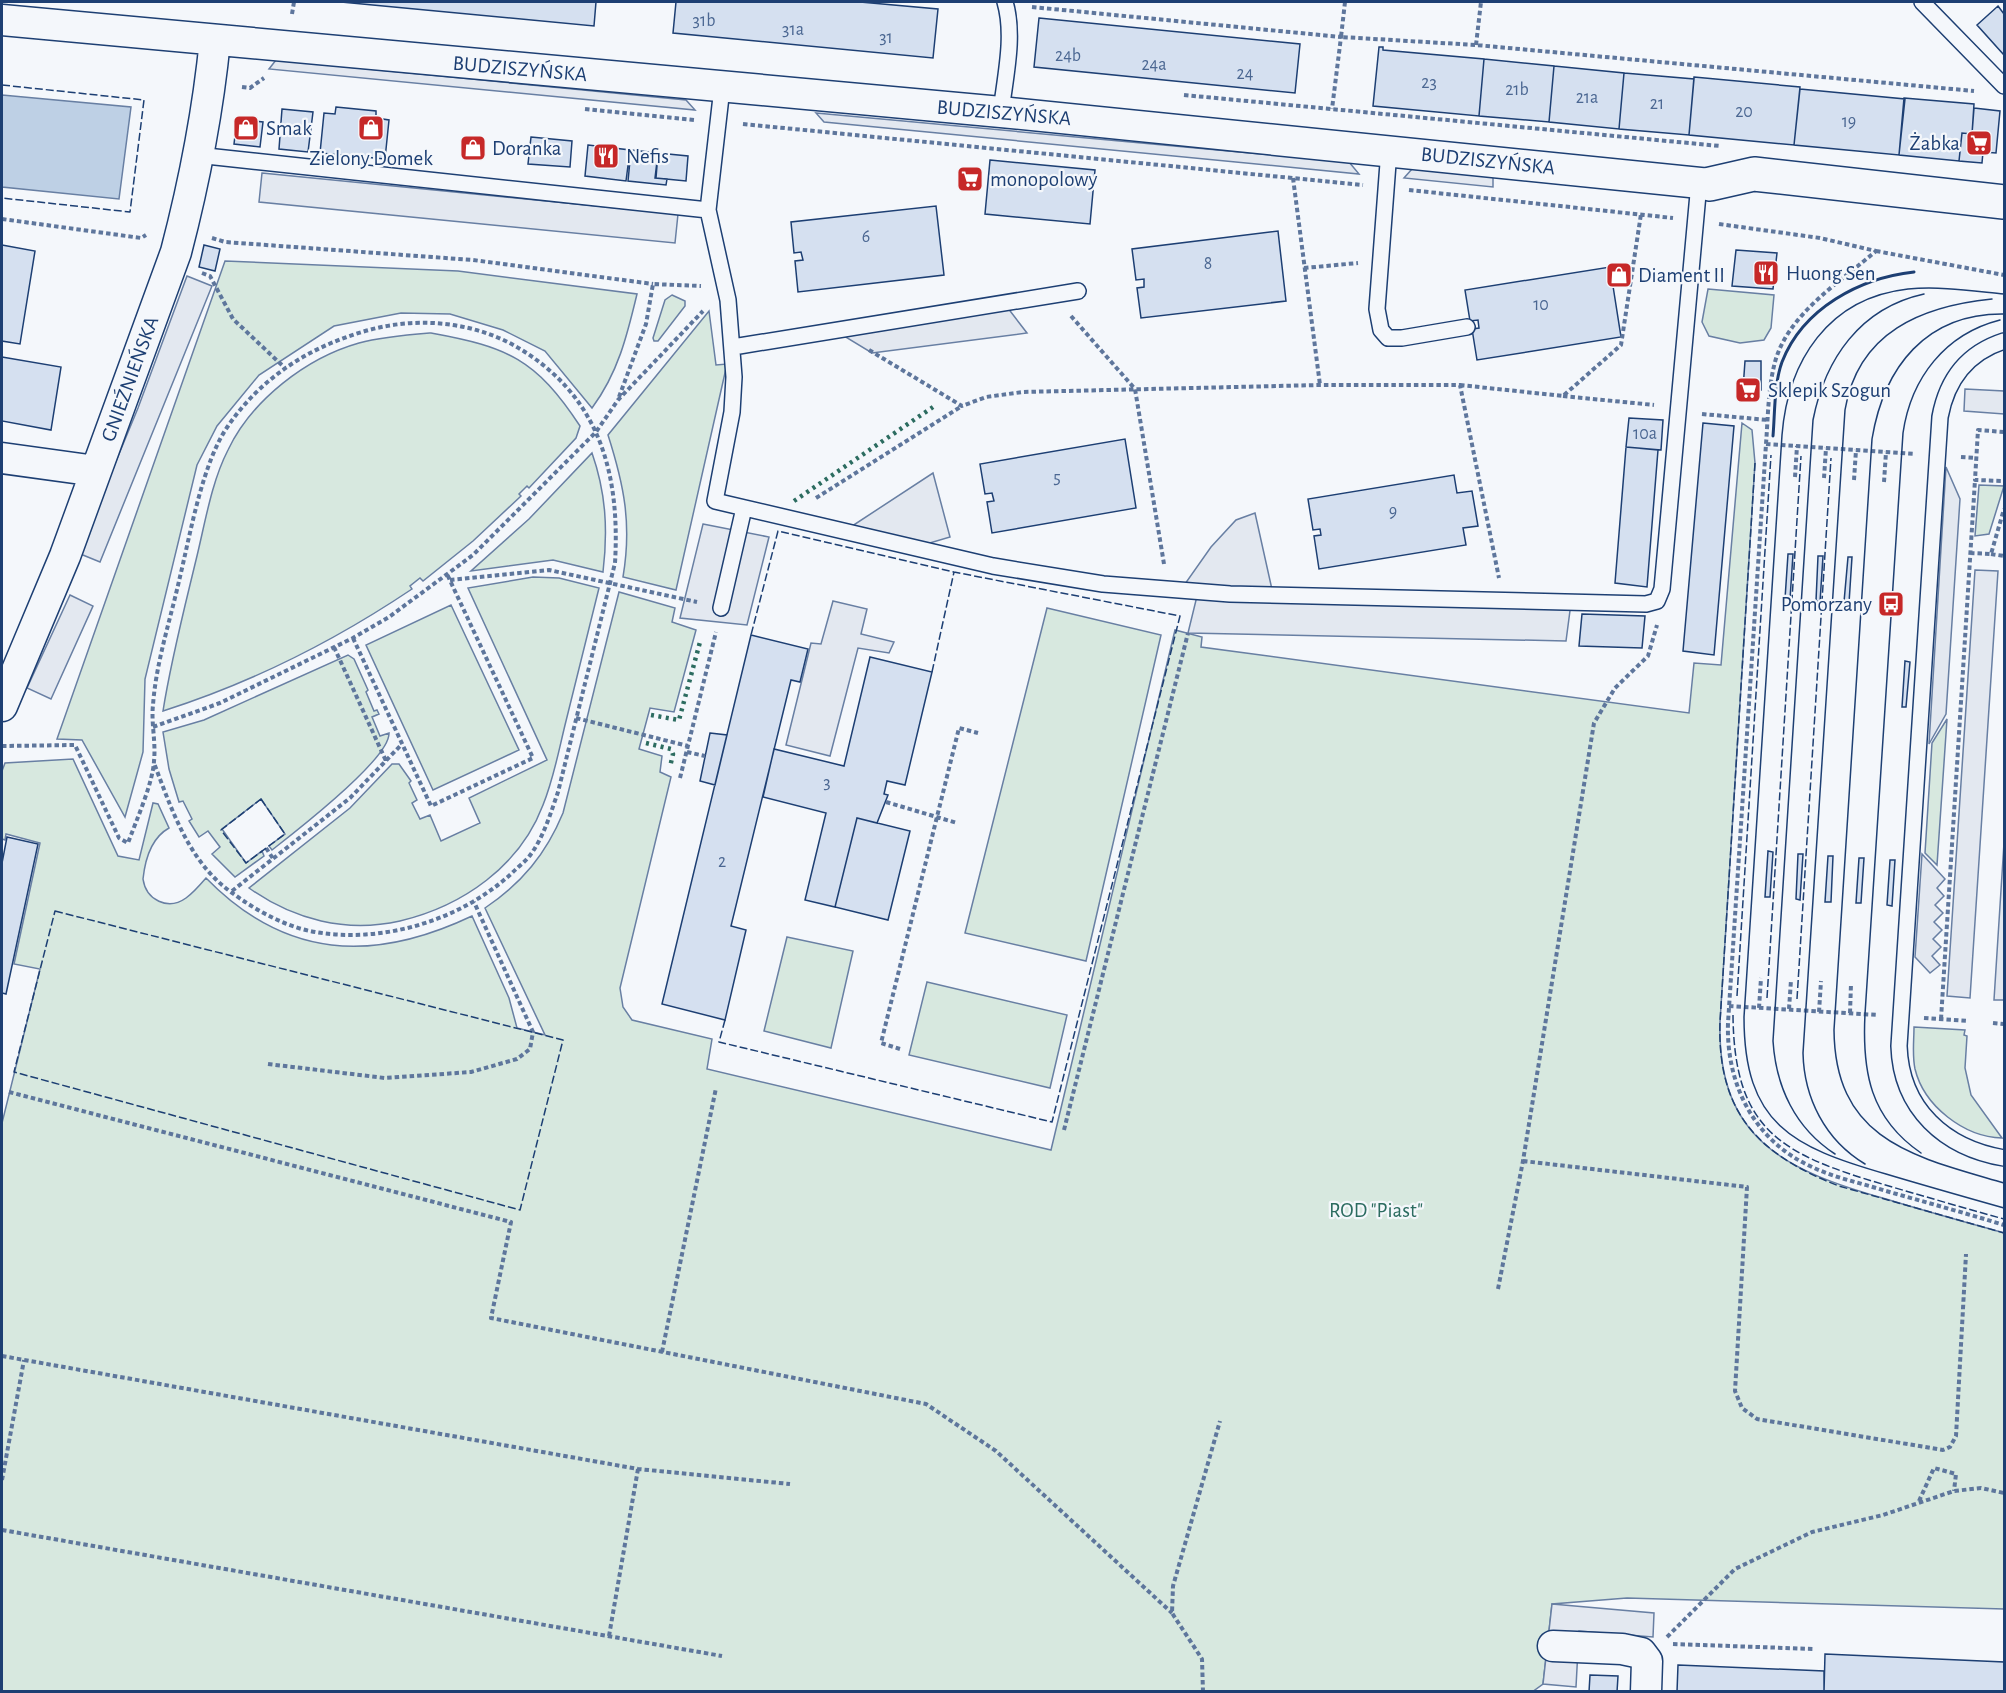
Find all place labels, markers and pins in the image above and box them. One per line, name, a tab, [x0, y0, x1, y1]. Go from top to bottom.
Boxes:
shop icon: Smak	[231, 113, 261, 143]
shop icon: Zielony Domek	[356, 113, 386, 143]
place label: Smak	[266, 118, 312, 139]
supermarket icon: Żabka	[1964, 128, 1994, 158]
place label: Żabka	[1910, 132, 1960, 154]
shop icon: Doranka	[458, 133, 488, 163]
place label: Doranka	[492, 138, 562, 159]
restaurant icon: Nefis	[591, 141, 621, 171]
place label: Nefis	[626, 146, 669, 167]
place label: Zielony Domek	[309, 148, 433, 169]
supermarket icon: monopolowy	[955, 164, 985, 194]
place label: monopolowy	[990, 169, 1097, 190]
restaurant icon: Huong Sen	[1751, 258, 1781, 288]
shop icon: Diament II	[1604, 260, 1634, 290]
place label: Huong Sen	[1786, 263, 1875, 284]
place label: Diament II	[1638, 265, 1725, 286]
supermarket icon: Sklepik Szogun	[1733, 375, 1763, 405]
place label: Sklepik Szogun	[1768, 380, 1891, 401]
bus stop icon: Pomorzany	[1876, 589, 1906, 619]
place label: Pomorzany	[1781, 594, 1872, 615]

